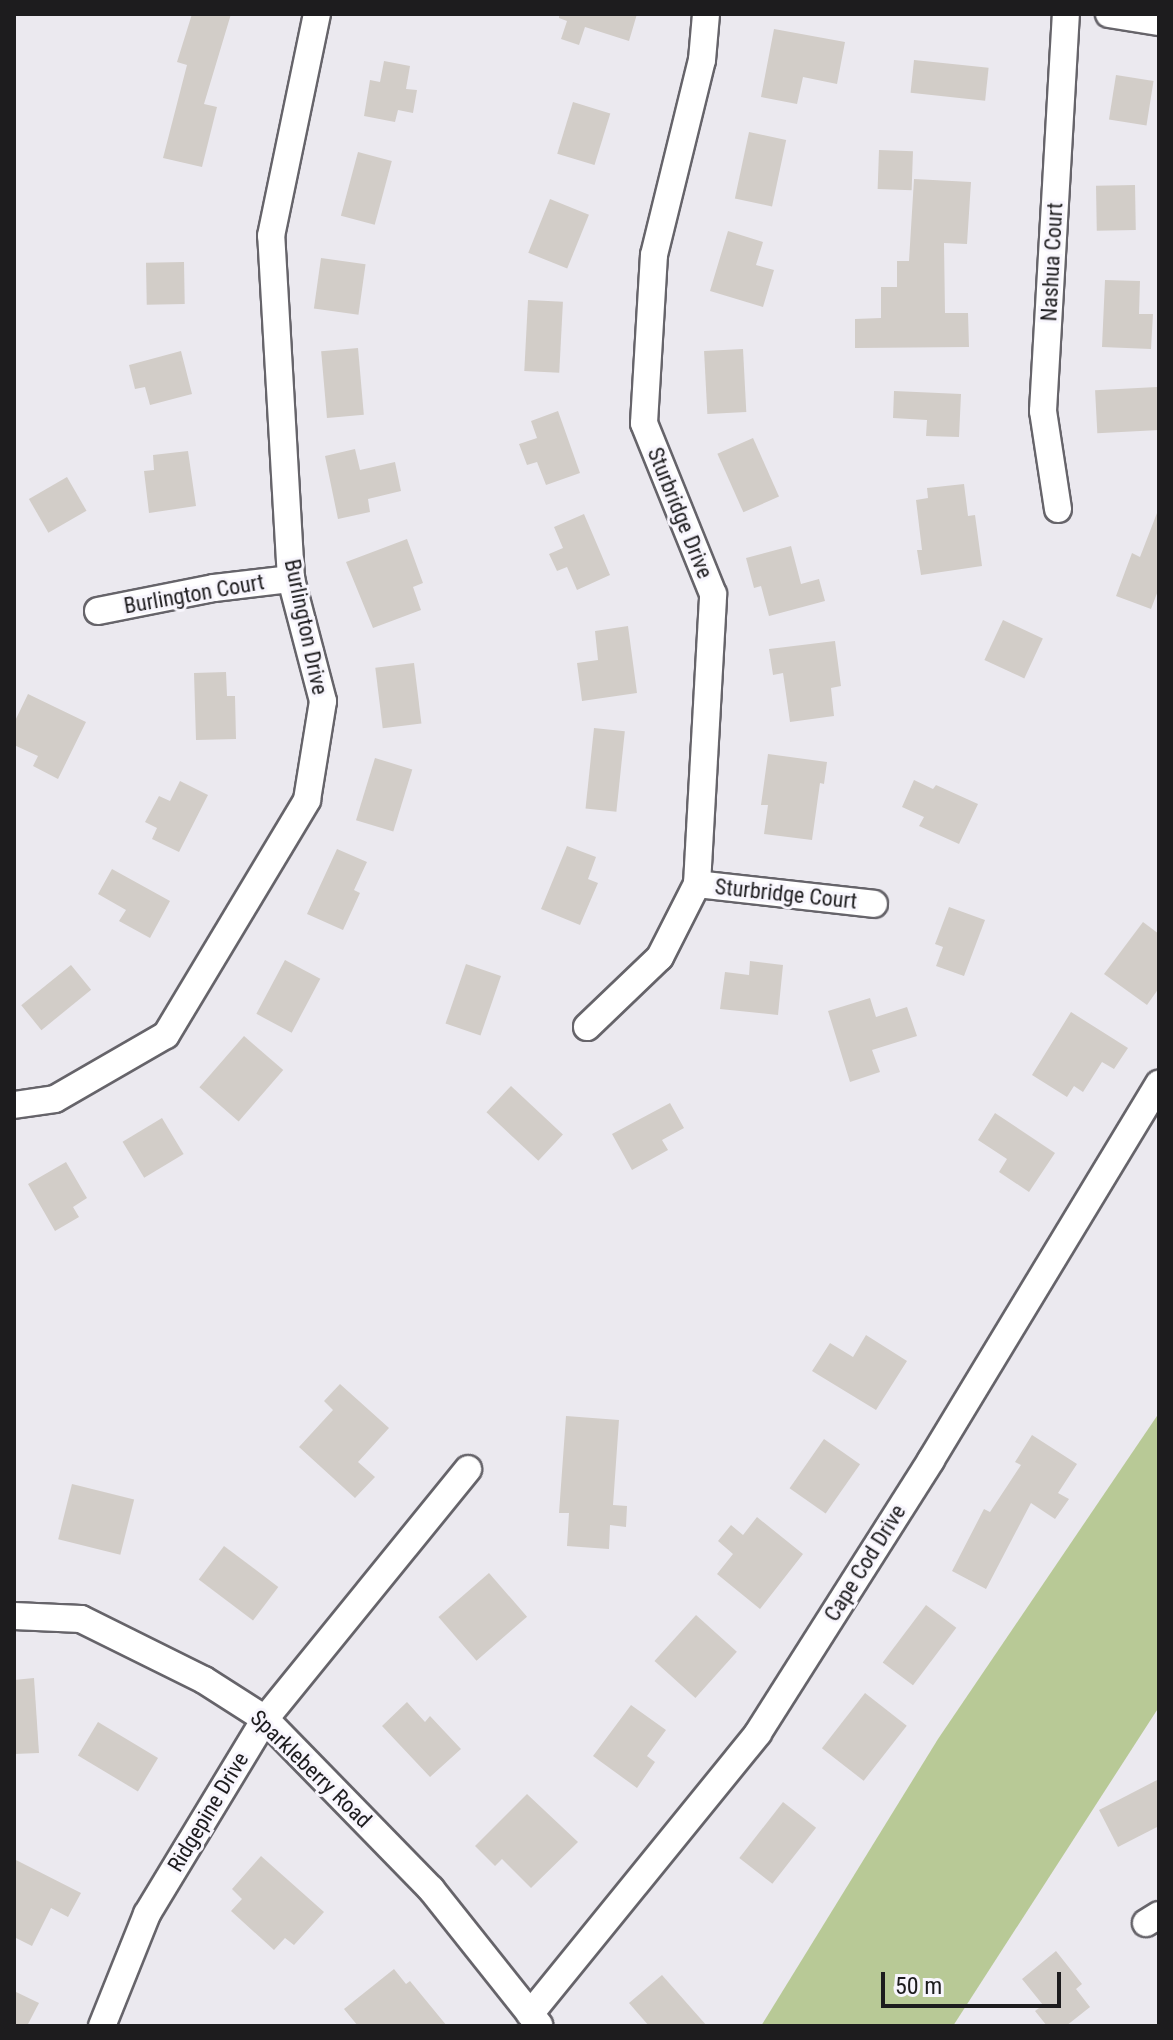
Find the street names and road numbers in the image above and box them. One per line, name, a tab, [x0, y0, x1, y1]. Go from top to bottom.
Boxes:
street label: Nashua Court	[1036, 202, 1068, 322]
street label: Sturbridge Drive	[642, 444, 718, 582]
street label: Burlington Drive	[279, 557, 333, 697]
street label: Burlington Court	[122, 569, 266, 619]
street label: Sturbridge Court	[714, 873, 858, 915]
street label: Cape Cod Drive	[819, 1500, 911, 1626]
street label: Sparkleberry Road	[245, 1705, 377, 1833]
street label: Ridgepine Drive	[162, 1748, 254, 1876]

